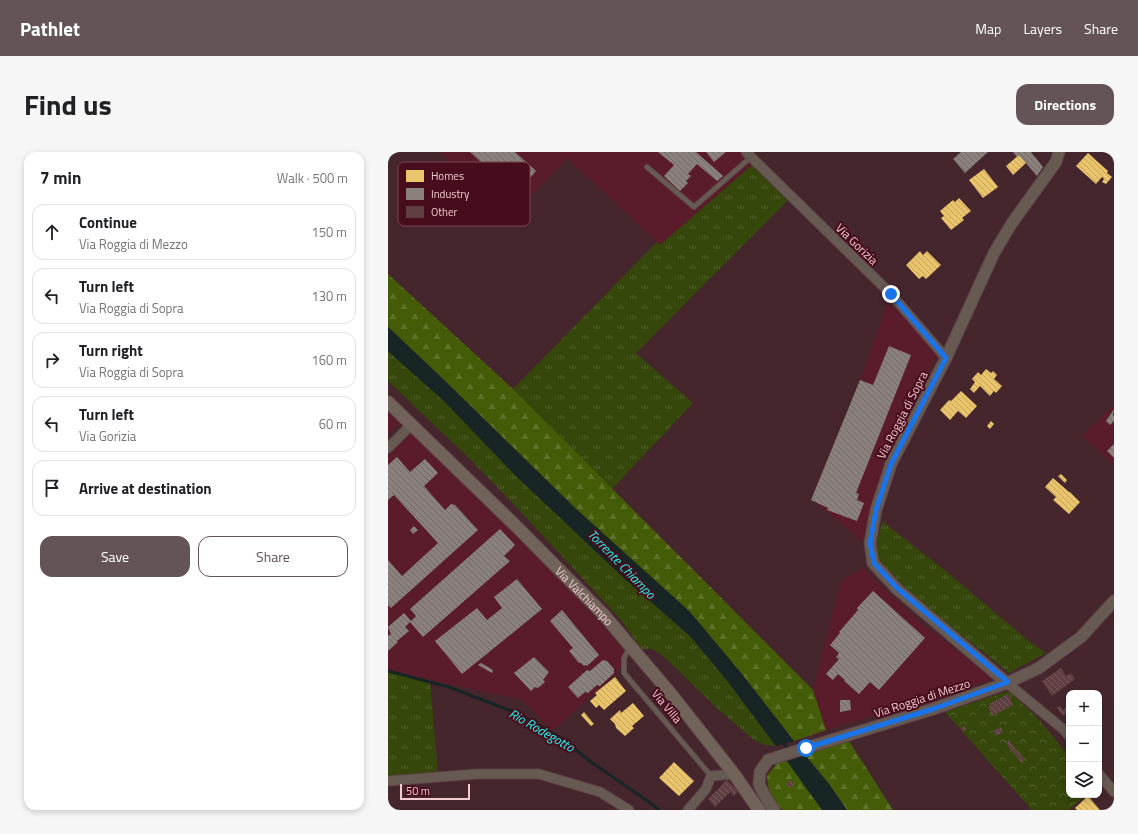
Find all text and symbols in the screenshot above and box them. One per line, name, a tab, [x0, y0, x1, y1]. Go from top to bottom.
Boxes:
text: Pathlet	[20, 14, 80, 43]
text: Map	[975, 18, 1001, 39]
text: Layers	[1023, 18, 1062, 39]
text: Share	[1084, 18, 1118, 39]
text: Find us	[24, 83, 112, 126]
button: Directions	[1016, 84, 1114, 125]
legend	[398, 162, 530, 226]
text: 7 min	[40, 165, 81, 191]
text: Walk · 500 m	[277, 168, 348, 188]
text: Homes	[431, 168, 464, 184]
text: Industry	[431, 186, 470, 202]
text: Other	[431, 204, 458, 220]
text: Continue	[79, 211, 137, 234]
street label: Via Gorizia	[831, 219, 883, 269]
icon: ahead	[41, 221, 63, 243]
text: 150 m	[311, 222, 347, 242]
text: Via Roggia di Mezzo	[79, 234, 188, 254]
text: Turn left	[79, 275, 134, 298]
icon: left	[41, 285, 63, 307]
route end	[882, 285, 900, 303]
text: 130 m	[311, 286, 347, 306]
text: Via Roggia di Sopra	[79, 298, 183, 318]
text: Turn right	[79, 339, 143, 362]
icon: right	[41, 349, 63, 371]
text: 160 m	[311, 350, 347, 370]
text: Via Roggia di Sopra	[79, 362, 183, 382]
street label: Via Roggia di Sopra	[872, 368, 932, 462]
text: Turn left	[79, 403, 134, 426]
icon: left	[41, 413, 63, 435]
text: 60 m	[319, 414, 347, 434]
text: Via Gorizia	[79, 426, 136, 446]
icon: arrive	[41, 477, 63, 499]
text: Arrive at destination	[79, 477, 212, 500]
water label: Torrente Chiampo	[583, 525, 661, 604]
button: Save	[40, 536, 190, 577]
button: Share	[198, 536, 348, 577]
street label: Via Valchiampo	[551, 562, 618, 630]
street label: Via Roggia di Mezzo	[871, 673, 973, 723]
street label: Via Villa	[647, 685, 687, 727]
map controls	[1066, 690, 1102, 798]
button: +	[1066, 690, 1102, 726]
water label: Rio Rodegotto	[506, 703, 579, 757]
button: −	[1066, 726, 1102, 762]
route start	[797, 739, 815, 757]
button: layers	[1066, 762, 1102, 798]
scale bar	[400, 782, 470, 801]
text: 50 m	[406, 783, 430, 799]

